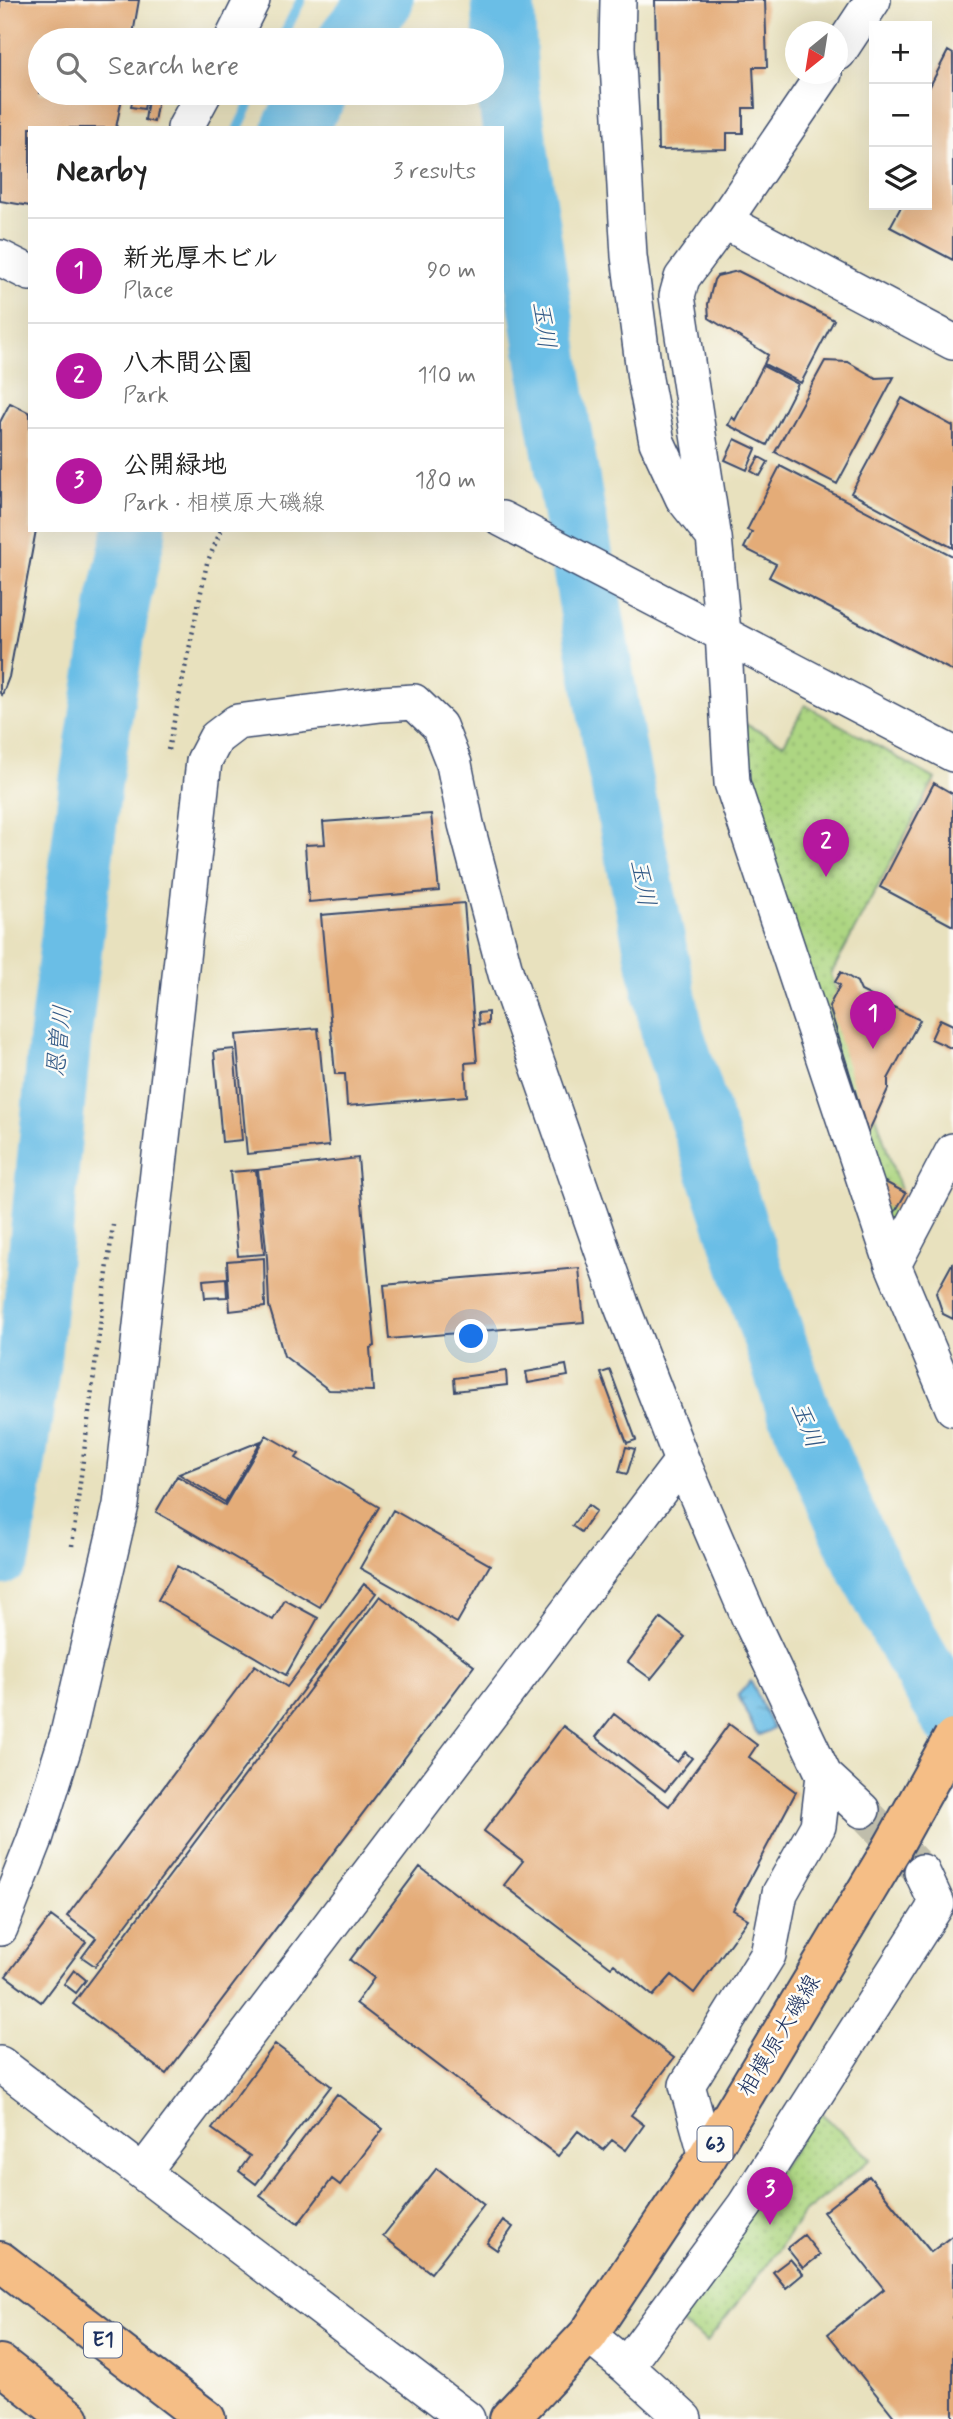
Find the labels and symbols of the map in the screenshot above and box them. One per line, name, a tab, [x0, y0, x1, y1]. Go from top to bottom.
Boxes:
north arrow	[785, 21, 848, 84]
water label: 玉川	[524, 299, 562, 351]
pin: 2	[803, 819, 849, 877]
water label: 玉川	[622, 856, 662, 910]
pin: 1	[850, 991, 896, 1049]
water label: 恩曽川	[41, 1004, 79, 1078]
your location	[454, 1319, 488, 1353]
water label: 玉川	[783, 1397, 829, 1453]
street label: 相模原大磯線	[732, 1969, 828, 2103]
road number: 63	[698, 2126, 732, 2162]
pin: 3	[747, 2167, 793, 2225]
road number: E1	[84, 2322, 122, 2358]

